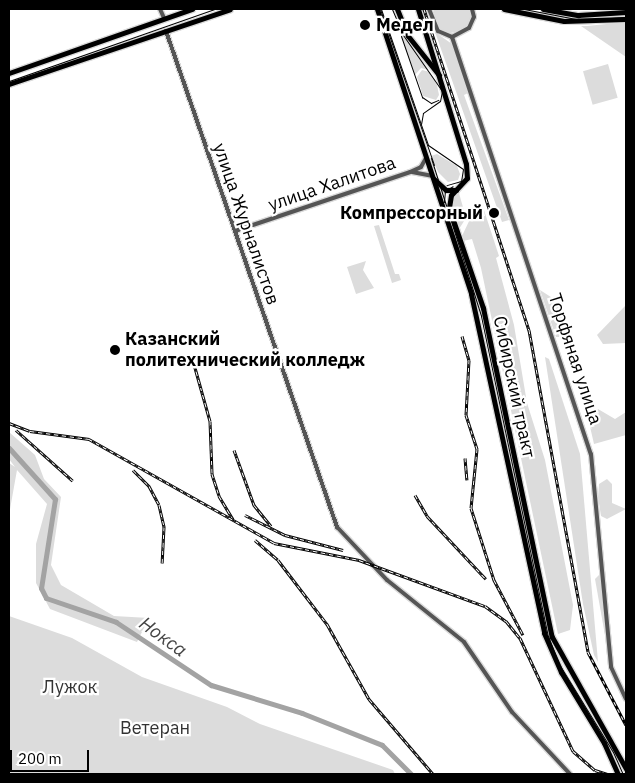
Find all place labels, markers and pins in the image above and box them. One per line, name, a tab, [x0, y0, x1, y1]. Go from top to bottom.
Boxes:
place label: Медел	[376, 14, 434, 36]
marker: Медел	[358, 18, 372, 32]
place label: Компрессорный	[340, 202, 483, 224]
marker: Компрессорный	[487, 206, 501, 220]
place label: Казанский политехнический колледж	[125, 329, 365, 372]
marker: Казанский политехнический колледж	[109, 344, 121, 356]

